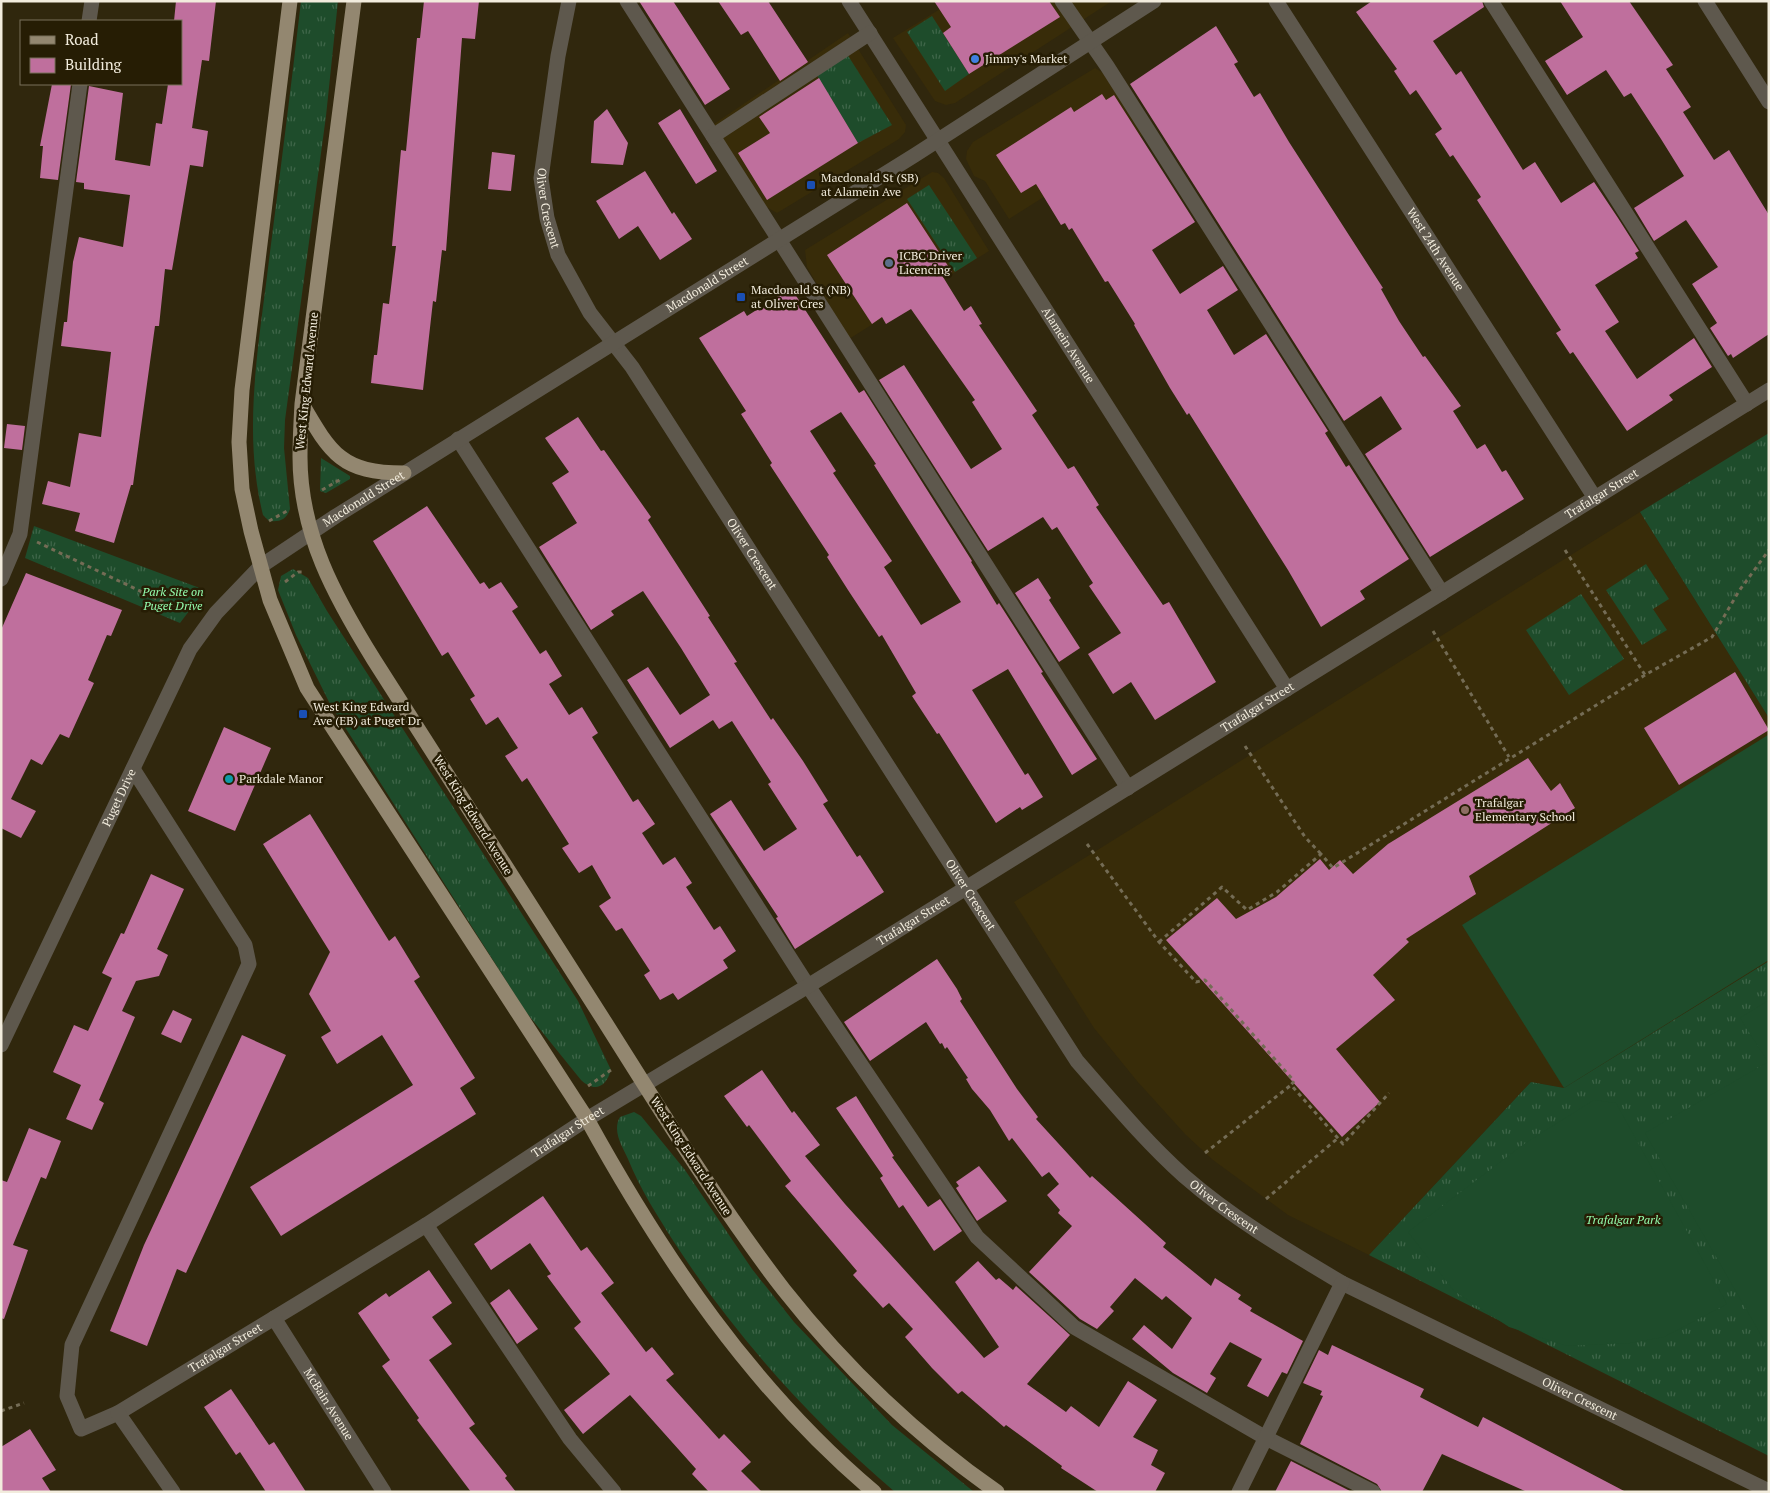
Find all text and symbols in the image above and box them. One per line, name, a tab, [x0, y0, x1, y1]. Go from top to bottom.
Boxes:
legend	[20, 20, 182, 85]
text: Road	[65, 29, 98, 49]
place label: Jimmy's Market	[985, 51, 1068, 66]
marker: Jimmy's Market	[969, 53, 981, 65]
text: Building	[65, 54, 123, 74]
street label: Oliver Crescent	[534, 167, 564, 251]
place label: Macdonald St (SB) at Alamein Ave	[821, 170, 919, 199]
marker: Macdonald St (SB) at Alamein Ave	[805, 179, 817, 191]
street label: West 24th Avenue	[1404, 205, 1468, 293]
place label: ICBC Driver Licencing	[899, 248, 963, 277]
street label: Macdonald Street	[663, 253, 751, 315]
marker: ICBC Driver Licencing	[883, 257, 895, 269]
place label: Macdonald St (NB) at Oliver Cres	[751, 282, 851, 311]
marker: Macdonald St (NB) at Oliver Cres	[735, 291, 747, 303]
street label: Alamein Avenue	[1039, 304, 1098, 386]
street label: West King Edward Avenue	[292, 311, 321, 451]
street label: Trafalgar Street	[1562, 465, 1641, 522]
street label: Macdonald Street	[320, 467, 408, 530]
street label: Oliver Crescent	[724, 515, 781, 593]
park label: Park Site on Puget Drive	[141, 584, 204, 613]
street label: Trafalgar Street	[1218, 678, 1297, 735]
place label: West King Edward Ave (EB) at Puget Dr	[313, 699, 421, 728]
marker: West King Edward Ave (EB) at Puget Dr	[297, 708, 309, 720]
street label: West King Edward Avenue	[430, 752, 516, 877]
street label: Puget Drive	[98, 766, 139, 829]
place label: Parkdale Manor	[239, 771, 324, 786]
marker: Parkdale Manor	[223, 773, 235, 785]
place label: Trafalgar Elementary School	[1475, 795, 1576, 824]
marker: Trafalgar Elementary School	[1459, 804, 1471, 816]
street label: Oliver Crescent	[942, 856, 1000, 934]
street label: Trafalgar Street	[874, 892, 953, 949]
street label: West King Edward Avenue	[647, 1094, 735, 1218]
street label: Trafalgar Street	[528, 1102, 607, 1161]
street label: Oliver Crescent	[1187, 1176, 1262, 1237]
park label: Trafalgar Park	[1586, 1212, 1661, 1227]
street label: Trafalgar Street	[185, 1319, 265, 1376]
street label: McBain Avenue	[301, 1365, 357, 1443]
street label: Oliver Crescent	[1540, 1374, 1621, 1423]

